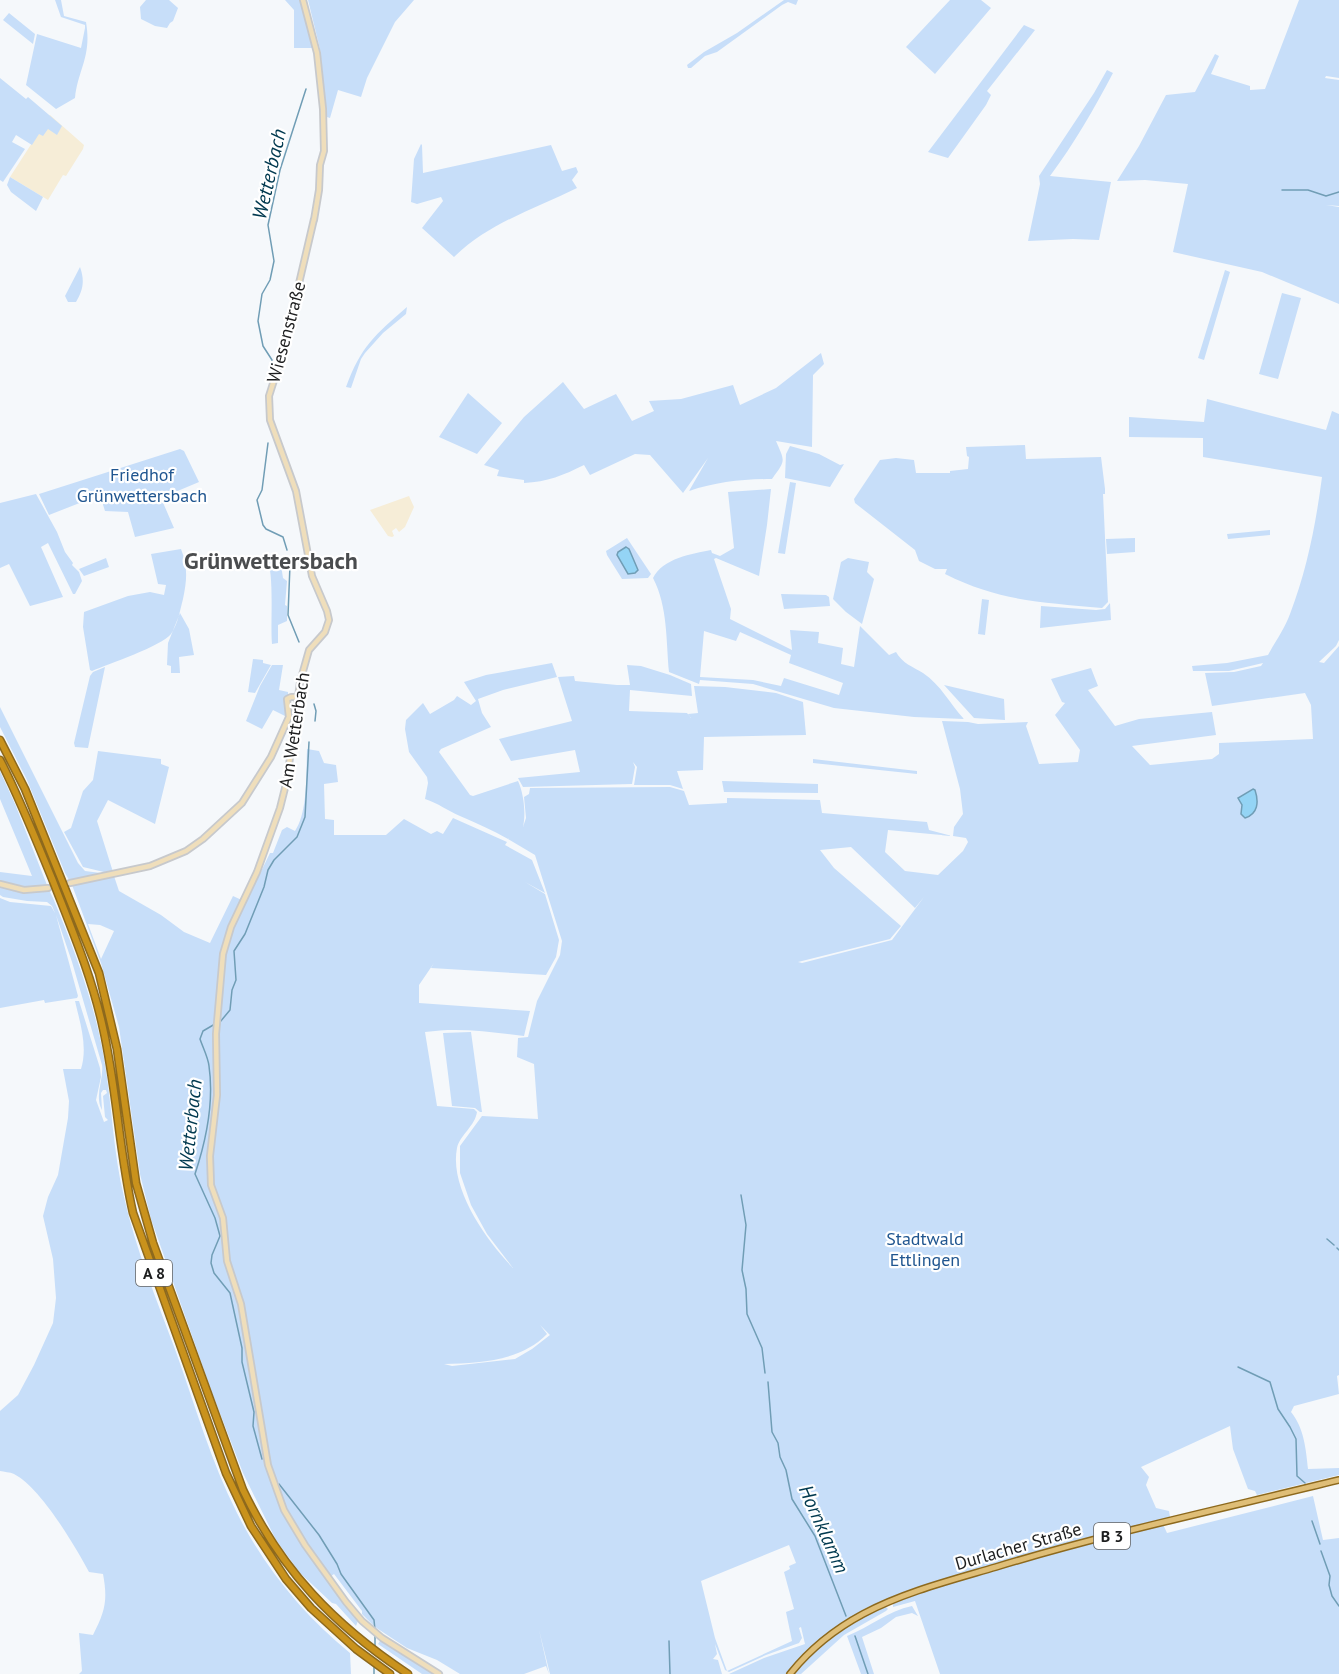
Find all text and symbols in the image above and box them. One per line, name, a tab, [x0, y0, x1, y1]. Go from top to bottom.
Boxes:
water label: Wetterbach	[246, 126, 292, 222]
street label: Wiesenstraße	[261, 279, 311, 385]
park label: Friedhof Grünwettersbach	[77, 463, 207, 507]
district label: Grünwettersbach	[184, 545, 358, 576]
street label: Am Wetterbach	[274, 671, 314, 789]
water label: Wetterbach	[172, 1078, 208, 1172]
park label: Stadtwald Ettlingen	[886, 1227, 964, 1271]
road number: A 8	[136, 1260, 172, 1286]
water label: Hornklamm	[793, 1481, 855, 1577]
street label: Durlacher Straße	[952, 1517, 1084, 1575]
road number: B 3	[1094, 1523, 1130, 1549]

